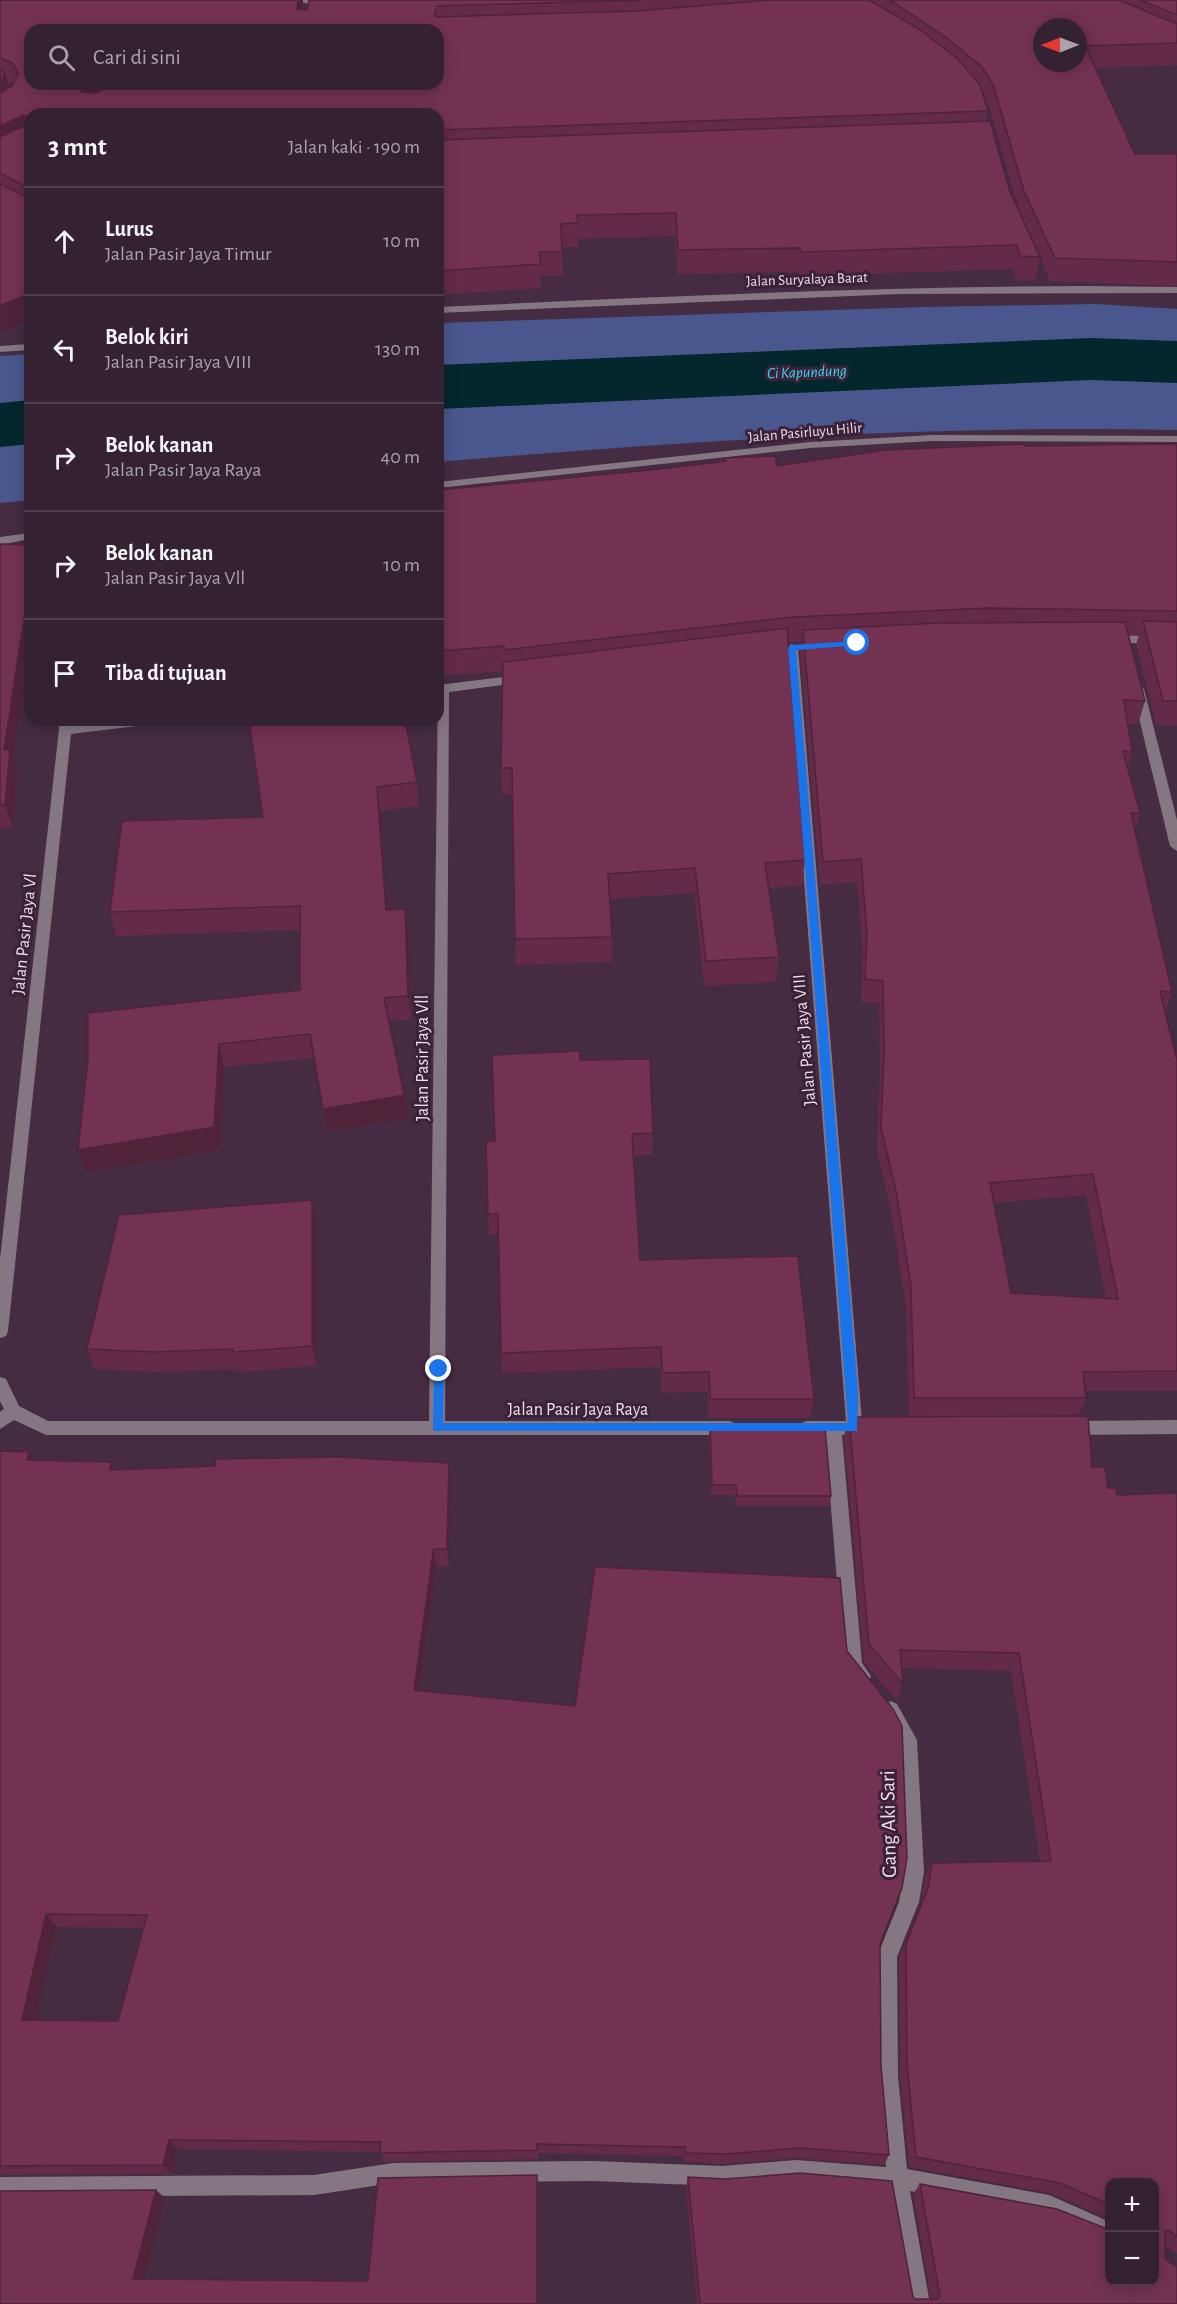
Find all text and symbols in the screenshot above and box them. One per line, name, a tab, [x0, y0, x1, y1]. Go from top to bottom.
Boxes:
north arrow	[1033, 18, 1087, 72]
search box	[24, 24, 444, 90]
icon: search	[45, 41, 78, 74]
text: Cari di sini	[93, 46, 181, 68]
text: 3 mnt	[48, 134, 107, 160]
text: Jalan kaki · 190 m	[288, 137, 420, 157]
text: Lurus	[105, 218, 154, 240]
icon: ahead	[48, 225, 81, 258]
text: 10 m	[383, 231, 420, 251]
text: Jalan Pasir Jaya Timur	[105, 244, 271, 264]
street label: Jalan Suryalaya Barat	[746, 270, 868, 289]
text: Belok kiri	[105, 326, 189, 348]
icon: left	[48, 333, 81, 366]
text: 130 m	[375, 339, 420, 359]
text: Jalan Pasir Jaya VIII	[105, 352, 252, 372]
water label: Ci Kapundung	[767, 363, 847, 382]
street label: Jalan Pasirluyu Hilir	[748, 420, 863, 445]
text: Belok kanan	[105, 434, 213, 456]
icon: right	[48, 441, 81, 474]
text: 40 m	[381, 447, 420, 467]
text: Jalan Pasir Jaya Raya	[105, 460, 261, 480]
text: Belok kanan	[105, 542, 213, 564]
icon: right	[48, 549, 81, 582]
text: 10 m	[383, 555, 420, 575]
text: Jalan Pasir Jaya Vll	[105, 568, 245, 588]
route start	[843, 629, 869, 655]
icon: arrive	[48, 657, 81, 690]
text: Tiba di tujuan	[105, 662, 227, 684]
street label: Jalan Pasir Jaya Vl	[10, 873, 40, 996]
street label: Jalan Pasir Jaya VIII	[790, 973, 820, 1106]
street label: Jalan Pasir Jaya Vll	[414, 995, 432, 1121]
route end	[425, 1355, 451, 1381]
street label: Jalan Pasir Jaya Raya	[508, 1401, 648, 1419]
street label: Gang Aki Sari	[877, 1770, 900, 1878]
map controls	[1105, 2178, 1159, 2286]
button: +	[1105, 2178, 1159, 2232]
button: −	[1105, 2232, 1159, 2286]

